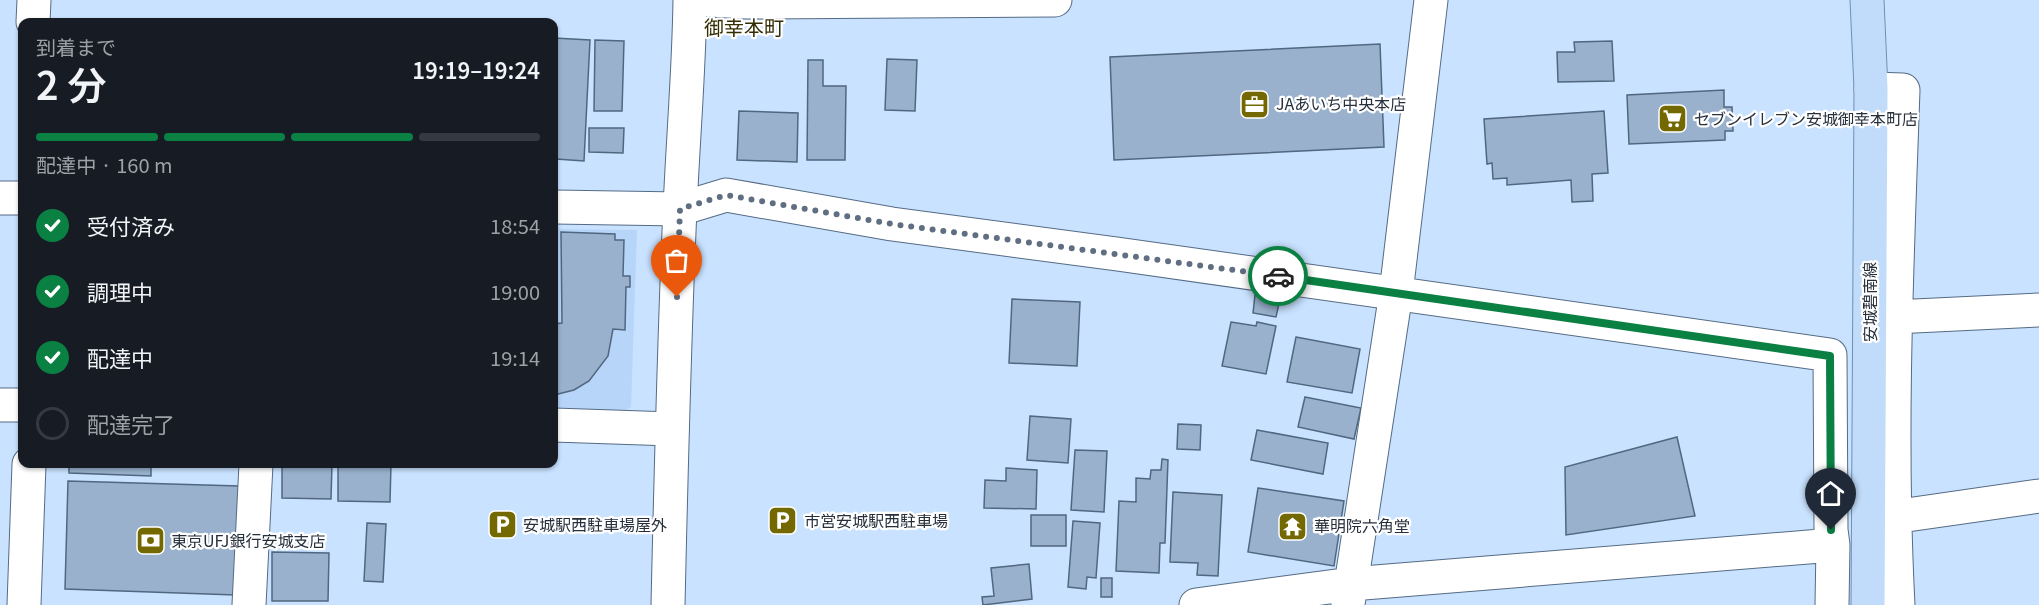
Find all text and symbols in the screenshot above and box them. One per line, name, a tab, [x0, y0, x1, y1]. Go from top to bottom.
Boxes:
district label: 御幸本町	[704, 12, 784, 41]
text: 到着まで	[36, 32, 116, 61]
text: 19:19–19:24	[412, 53, 540, 85]
text: 2 分	[36, 55, 106, 111]
office icon: JAあいち中央本店	[1239, 88, 1271, 120]
place label: JAあいち中央本店	[1276, 91, 1406, 115]
supermarket icon: セブンイレブン安城御幸本町店	[1657, 103, 1689, 135]
place label: セブンイレブン安城御幸本町店	[1694, 106, 1918, 130]
text: 配達中 · 160 m	[36, 150, 172, 179]
icon: check	[36, 209, 69, 242]
text: 受付済み	[87, 209, 175, 241]
text: 18:54	[490, 211, 540, 240]
pin	[651, 235, 702, 297]
icon: bag	[660, 244, 693, 277]
courier	[1248, 246, 1308, 306]
icon: car	[1262, 260, 1295, 293]
street label: 安城碧南線	[1857, 262, 1881, 342]
icon: check	[36, 275, 69, 308]
text: 調理中	[87, 275, 153, 307]
text: 19:00	[490, 277, 540, 306]
icon: check	[36, 341, 69, 374]
text: 配達中	[87, 341, 153, 373]
text: 19:14	[490, 343, 540, 372]
text: 配達完了	[87, 407, 175, 439]
pin	[1805, 468, 1856, 530]
icon: home	[1814, 477, 1847, 510]
parking icon: 市営安城駅西駐車場	[767, 505, 799, 537]
place label: 市営安城駅西駐車場	[804, 508, 948, 532]
parking icon: 安城駅西駐車場屋外	[486, 509, 518, 541]
temple icon: 華明院六角堂	[1277, 510, 1309, 542]
place label: 安城駅西駐車場屋外	[523, 512, 667, 536]
place label: 華明院六角堂	[1314, 513, 1410, 537]
bank icon: 東京UFJ銀行安城支店	[134, 525, 166, 557]
place label: 東京UFJ銀行安城支店	[171, 528, 325, 552]

